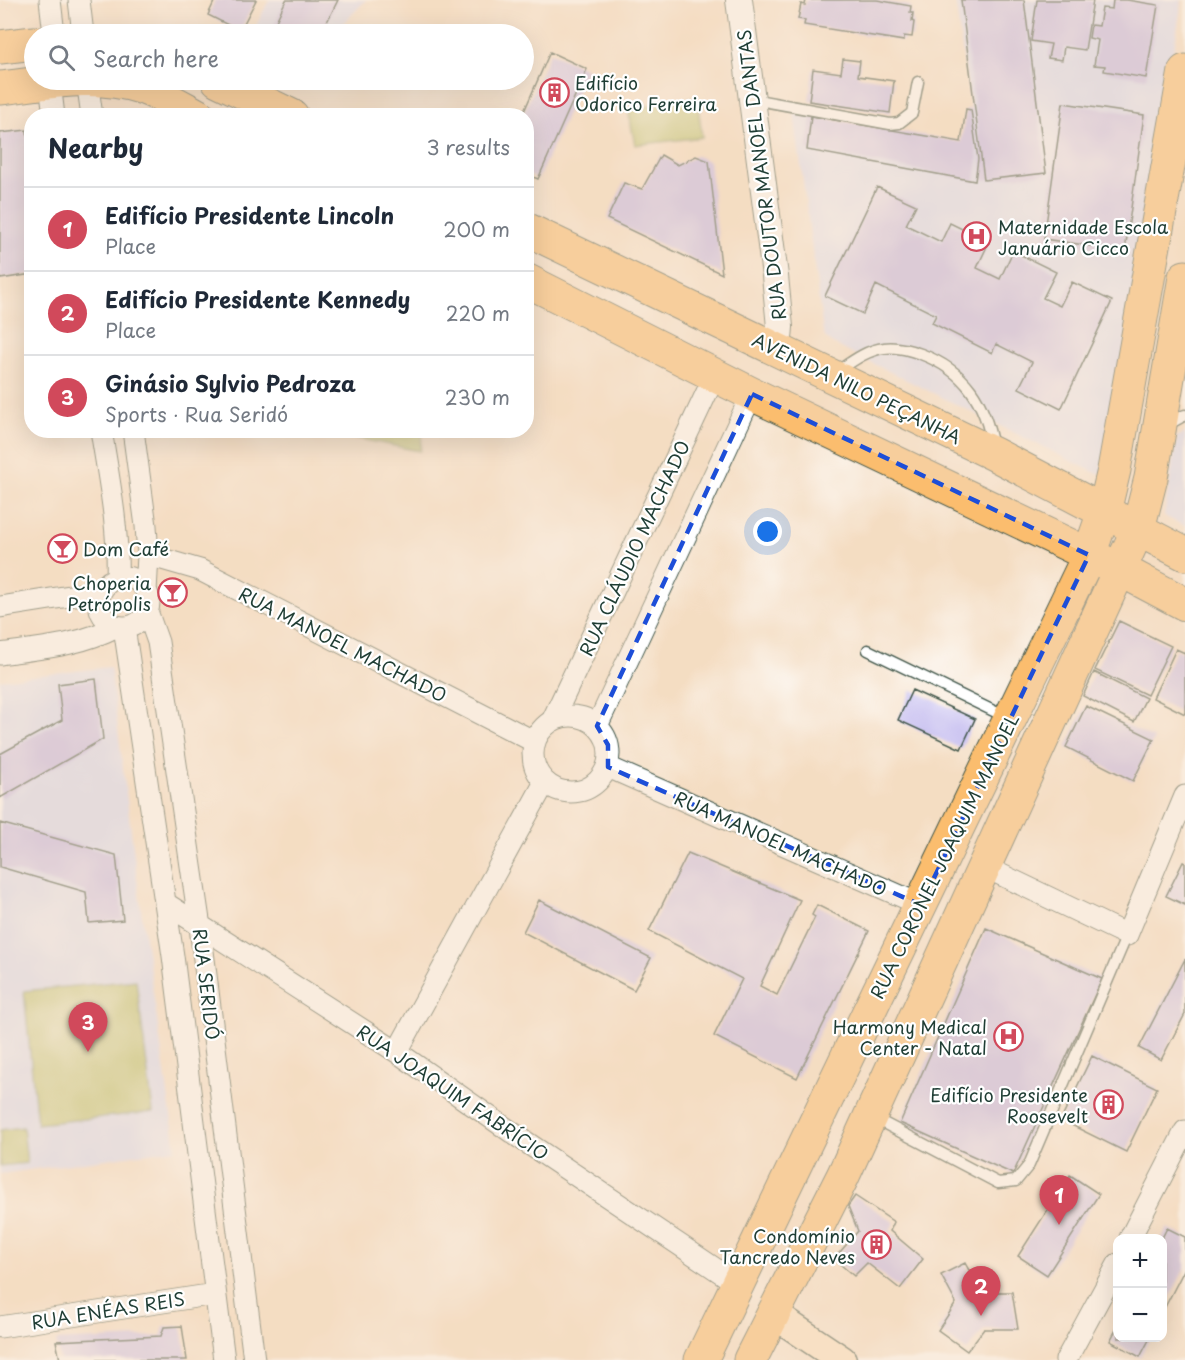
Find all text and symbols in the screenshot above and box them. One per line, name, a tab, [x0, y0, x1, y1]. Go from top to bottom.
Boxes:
search box	[24, 24, 534, 90]
street label: RUA DOUTOR MANOEL DANTAS	[730, 28, 792, 322]
icon: search	[45, 41, 78, 74]
text: Search here	[93, 41, 219, 74]
place label: Edifício Odorico Ferreira	[575, 69, 717, 117]
building icon: Edifício Odorico Ferreira	[538, 76, 570, 108]
text: Nearby	[48, 128, 143, 167]
text: 3 results	[427, 132, 510, 162]
text: Edifício Presidente Lincoln	[105, 198, 394, 231]
place label: Maternidade Escola Januário Cicco	[998, 213, 1169, 261]
text: 1	[63, 214, 72, 244]
text: 200 m	[443, 214, 510, 244]
hospital icon: Maternidade Escola Januário Cicco	[961, 220, 993, 252]
text: Place	[105, 231, 156, 261]
text: Edifício Presidente Kennedy	[105, 282, 410, 315]
text: 2	[60, 298, 75, 328]
text: 220 m	[446, 298, 510, 328]
text: Place	[105, 315, 156, 345]
street label: AVENIDA NILO PEÇANHA	[748, 326, 966, 450]
text: Ginásio Sylvio Pedroza	[105, 366, 356, 399]
text: 3	[61, 382, 74, 412]
text: 230 m	[445, 382, 510, 412]
text: Sports · Rua Seridó	[105, 399, 288, 429]
street label: RUA CLÁUDIO MACHADO	[572, 436, 696, 660]
your location	[753, 517, 782, 546]
bar icon: Dom Café	[46, 532, 78, 564]
place label: Dom Café	[83, 535, 169, 562]
place label: Choperia Petrópolis	[67, 569, 152, 617]
bar icon: Choperia Petrópolis	[156, 576, 188, 608]
street label: RUA MANOEL MACHADO	[234, 580, 452, 708]
street label: RUA CORONEL JOAQUIM MANOEL	[863, 709, 1025, 1003]
street label: RUA MANOEL MACHADO	[670, 784, 892, 902]
street label: RUA SERIDÓ	[187, 927, 227, 1041]
pin: 3	[68, 1002, 107, 1052]
place label: Harmony Medical Center - Natal	[833, 1013, 987, 1061]
street label: RUA JOAQUIM FABRÍCIO	[352, 1018, 554, 1166]
hospital icon: Harmony Medical Center - Natal	[992, 1020, 1024, 1052]
place label: Edifício Presidente Roosevelt	[930, 1081, 1088, 1129]
building icon: Edifício Presidente Roosevelt	[1093, 1088, 1125, 1120]
pin: 1	[1040, 1176, 1078, 1225]
place label: Condomínio Tancredo Neves	[720, 1222, 855, 1270]
building icon: Condomínio Tancredo Neves	[860, 1229, 892, 1261]
map controls	[1113, 1234, 1167, 1342]
button: +	[1113, 1234, 1167, 1288]
pin: 2	[962, 1266, 1000, 1316]
street label: RUA ENÉAS REIS	[29, 1285, 187, 1335]
button: −	[1113, 1288, 1167, 1342]

